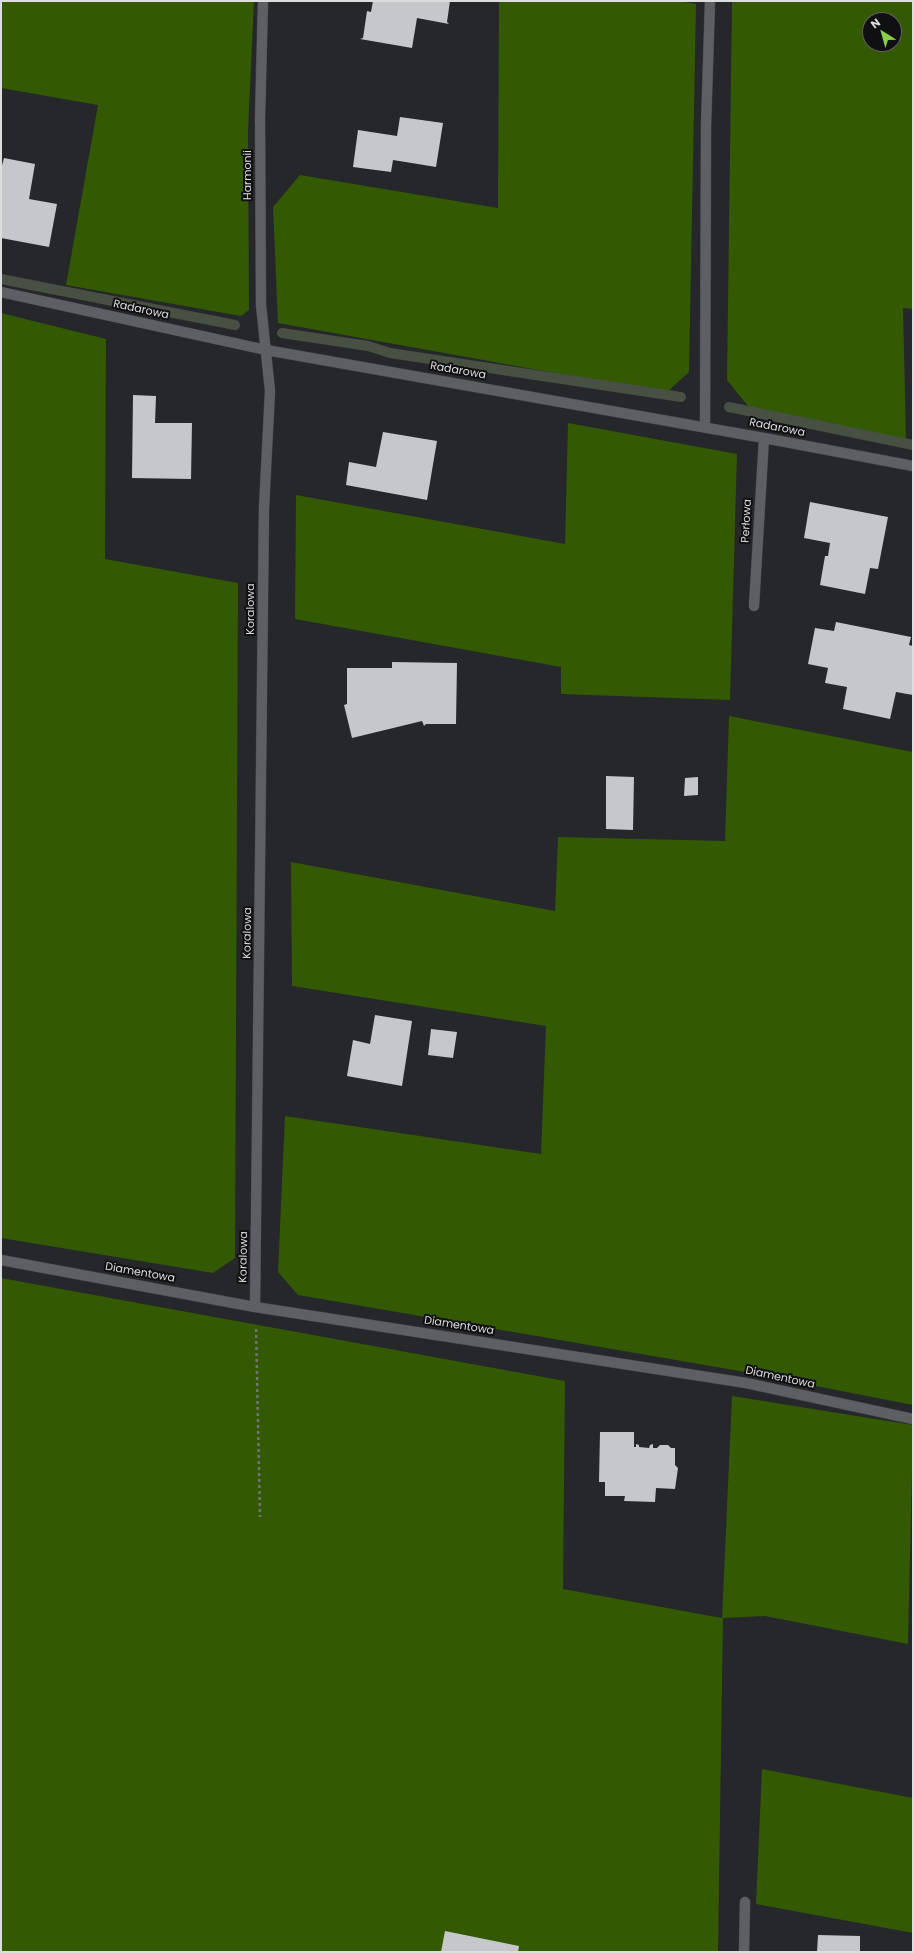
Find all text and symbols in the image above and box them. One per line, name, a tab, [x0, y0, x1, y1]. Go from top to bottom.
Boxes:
north arrow	[862, 12, 902, 52]
text: N	[867, 14, 884, 32]
street label: Harmonii	[241, 150, 255, 200]
street label: Radarowa	[112, 298, 170, 322]
street label: Radarowa	[429, 360, 487, 382]
street label: Radarowa	[748, 416, 806, 440]
street label: Perłowa	[739, 499, 755, 543]
street label: Koralowa	[244, 583, 258, 635]
street label: Koralowa	[241, 907, 255, 959]
street label: Koralowa	[237, 1231, 251, 1283]
street label: Diamentowa	[104, 1260, 176, 1286]
street label: Diamentowa	[423, 1314, 495, 1338]
street label: Diamentowa	[744, 1364, 816, 1392]

